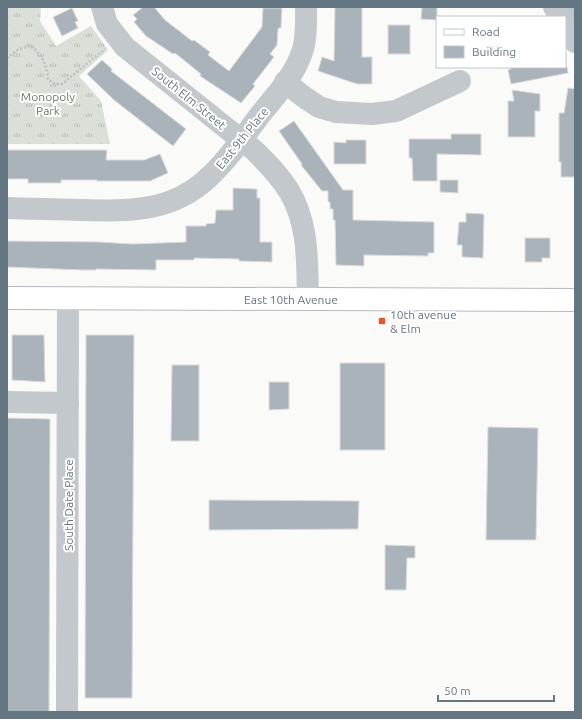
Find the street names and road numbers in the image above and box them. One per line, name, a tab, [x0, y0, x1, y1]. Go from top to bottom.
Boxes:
street label: South Elm Street	[150, 64, 229, 132]
street label: East 9th Place	[213, 105, 271, 171]
street label: East 10th Avenue	[244, 293, 338, 306]
street label: South Date Place	[62, 459, 75, 551]

